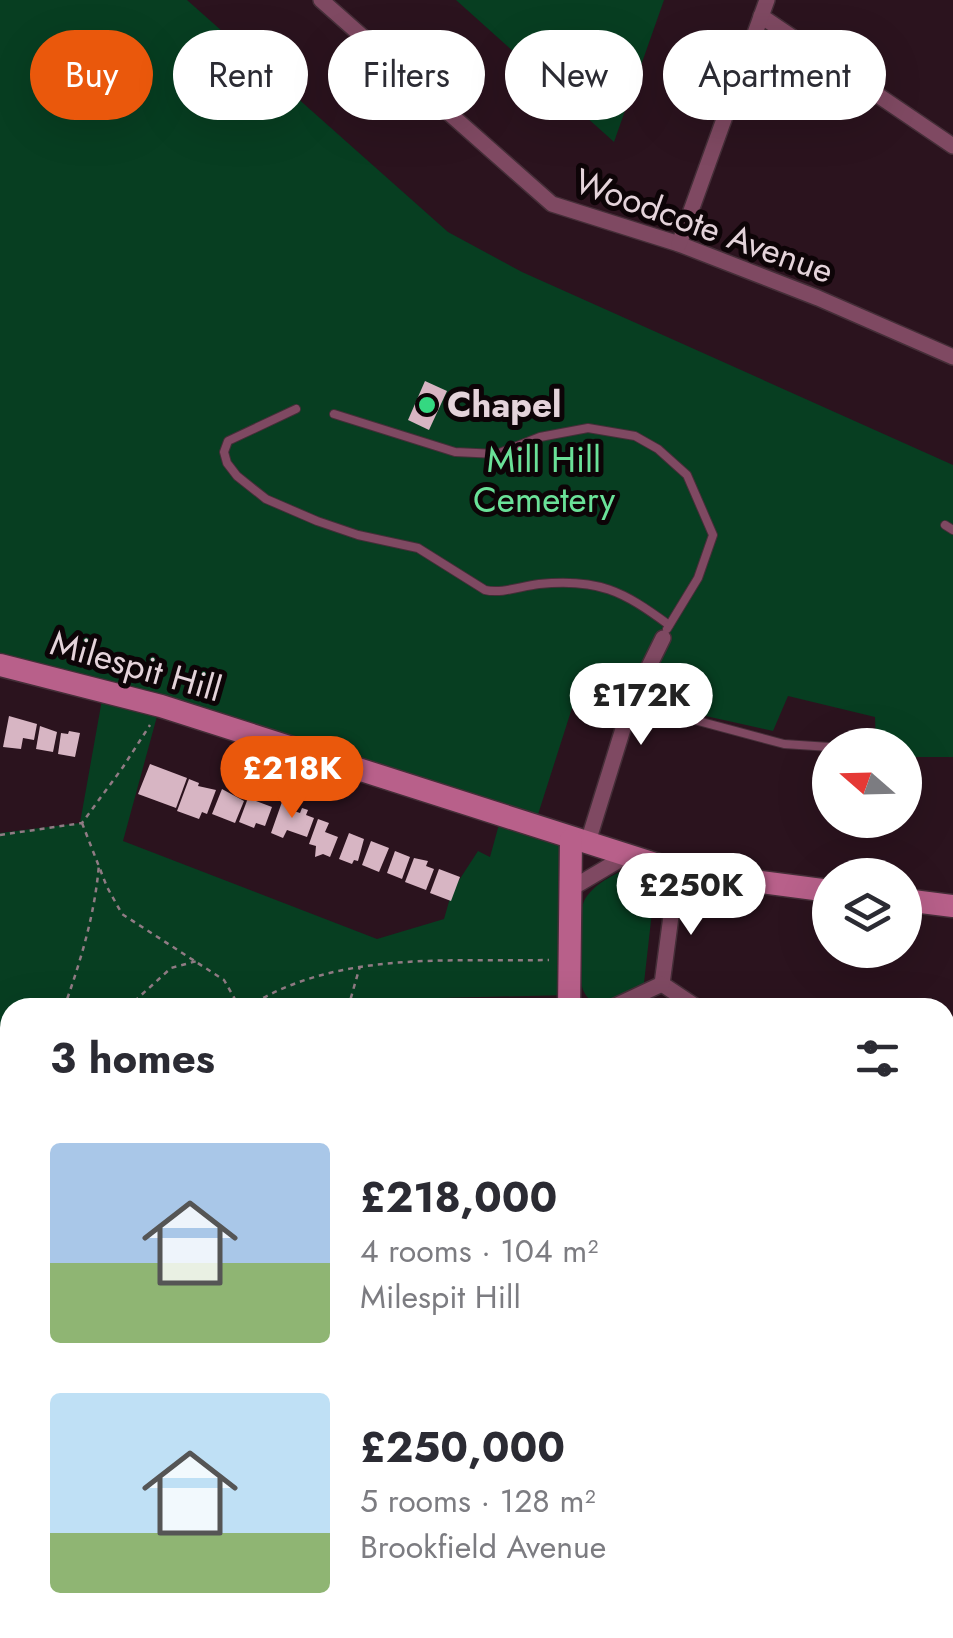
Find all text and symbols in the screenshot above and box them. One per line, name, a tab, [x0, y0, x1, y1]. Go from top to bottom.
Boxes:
chip: Buy	[30, 30, 153, 120]
chip: Rent	[173, 30, 308, 120]
chip: Filters	[328, 30, 485, 120]
chip: New	[505, 30, 643, 120]
chip: Apartment	[663, 30, 886, 120]
street label: Woodcote Avenue	[568, 156, 840, 296]
place label: Chapel	[447, 380, 561, 430]
marker: Chapel	[416, 394, 438, 416]
park label: Mill Hill Cemetery	[473, 435, 616, 525]
street label: Milespit Hill	[45, 618, 227, 714]
pin: £172K	[571, 663, 711, 748]
text: £172K	[592, 672, 690, 718]
north arrow	[812, 728, 922, 838]
map controls	[812, 728, 922, 968]
pin: £218K	[222, 736, 362, 821]
text: £218K	[242, 745, 342, 791]
pin: £250K	[621, 853, 761, 938]
button: layers	[812, 858, 922, 968]
text: £250K	[639, 862, 743, 908]
text: 3 homes	[50, 1028, 215, 1089]
icon: filters	[850, 1031, 905, 1086]
text: £218,000	[360, 1167, 557, 1228]
icon: home	[130, 1183, 250, 1303]
text: 4 rooms · 104 m²	[360, 1228, 598, 1274]
text: Milespit Hill	[360, 1274, 521, 1320]
text: £250,000	[360, 1417, 565, 1478]
icon: home	[130, 1433, 250, 1553]
text: 5 rooms · 128 m²	[360, 1478, 595, 1524]
text: Brookfield Avenue	[360, 1524, 606, 1570]

